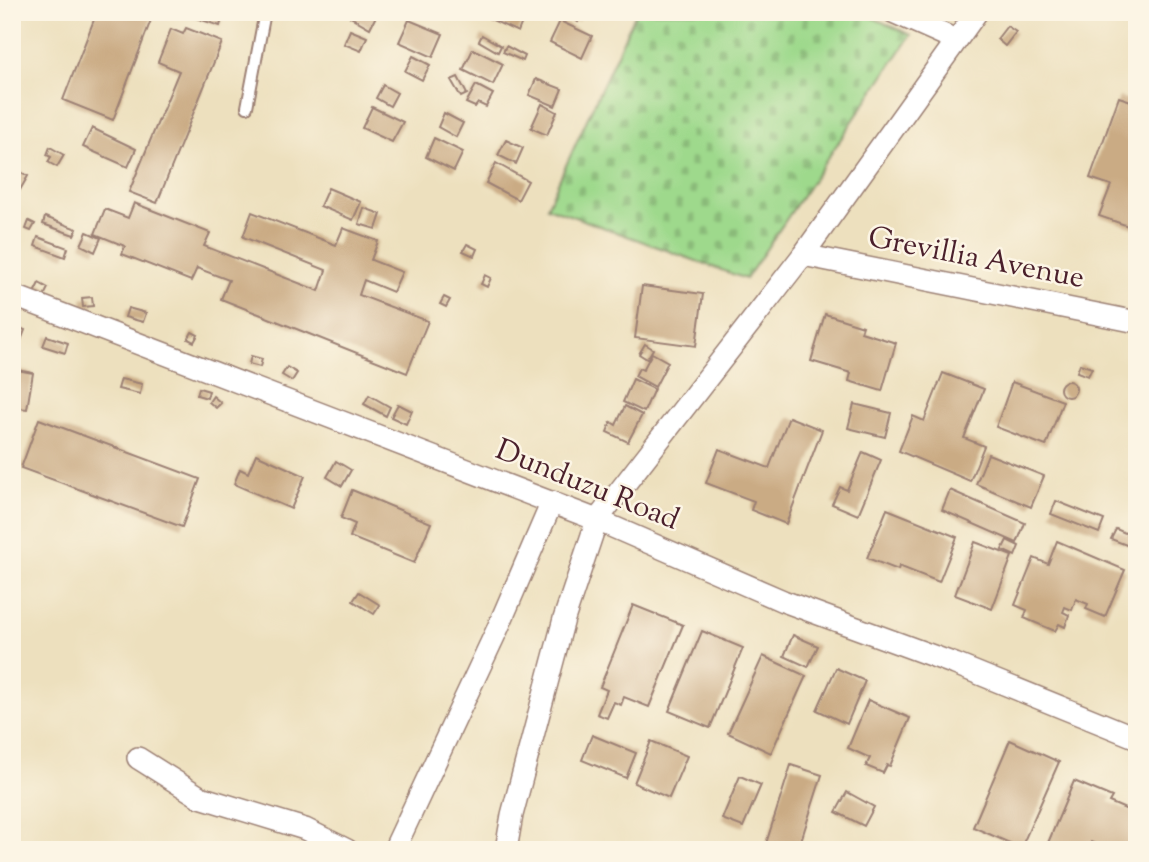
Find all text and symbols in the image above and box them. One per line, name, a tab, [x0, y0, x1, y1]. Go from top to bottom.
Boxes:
street label: Grevillia Avenue	[864, 217, 1088, 301]
street label: Dunduzu Road	[489, 430, 685, 542]

